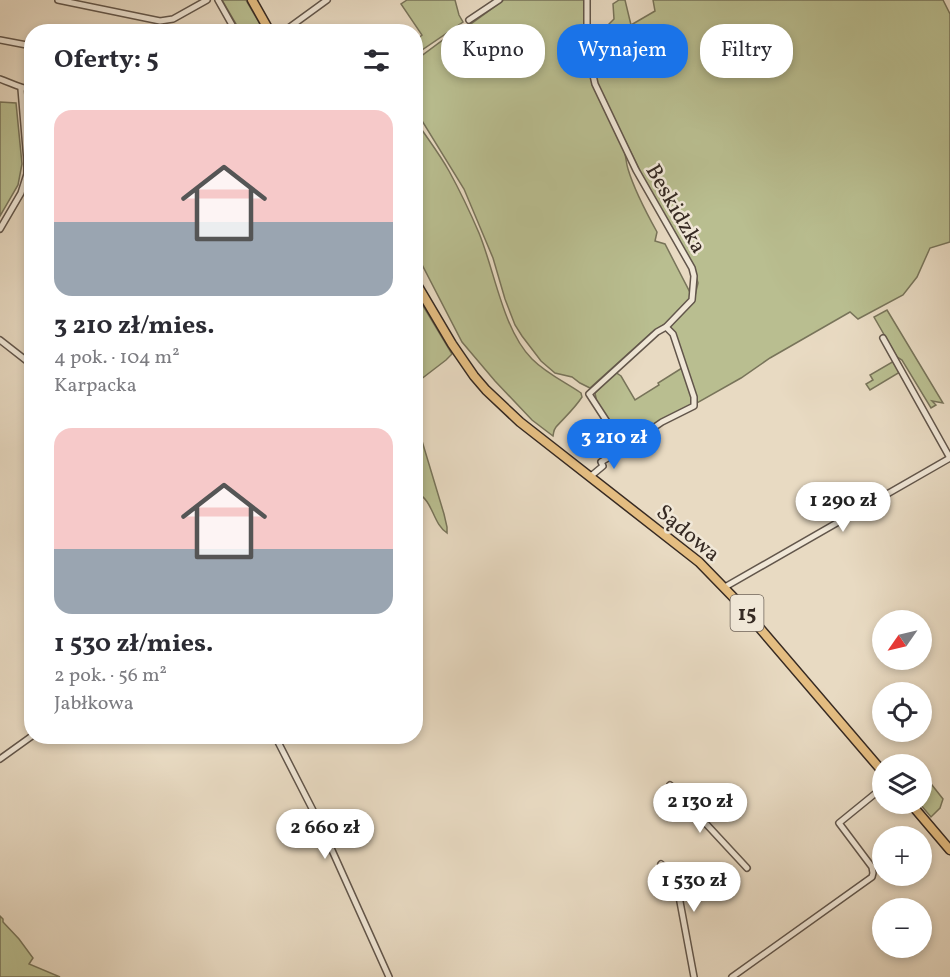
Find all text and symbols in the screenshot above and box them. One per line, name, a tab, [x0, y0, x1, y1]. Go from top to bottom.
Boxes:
chip: Kupno	[441, 24, 545, 78]
chip: Wynajem	[557, 24, 688, 78]
chip: Filtry	[700, 24, 793, 78]
text: Oferty: 5	[54, 42, 159, 78]
icon: filters	[360, 44, 393, 77]
icon: home	[170, 149, 278, 257]
street label: Beskidzka	[637, 159, 713, 260]
text: 3 210 zł/mies.	[54, 308, 215, 344]
text: 4 pok. · 104 m²	[54, 344, 180, 372]
text: Karpacka	[54, 372, 137, 400]
pin: 3 210 zł	[552, 419, 676, 470]
text: 3 210 zł	[581, 424, 647, 452]
icon: home	[170, 467, 278, 575]
pin: 1 290 zł	[781, 482, 905, 533]
text: 1 290 zł	[810, 487, 876, 515]
street label: Sądowa	[649, 498, 726, 570]
road number: 15	[730, 595, 764, 631]
north arrow	[872, 610, 932, 670]
map controls	[872, 610, 932, 958]
text: 1 530 zł/mies.	[54, 626, 213, 662]
text: 2 pok. · 56 m²	[54, 662, 167, 690]
button: locate	[872, 682, 932, 742]
text: Jabłkowa	[54, 690, 134, 718]
button: layers	[872, 754, 932, 814]
pin: 2 130 zł	[638, 783, 762, 834]
text: 2 130 zł	[667, 788, 733, 816]
pin: 2 660 zł	[263, 809, 387, 860]
text: 2 660 zł	[290, 814, 360, 842]
button: +	[872, 826, 932, 886]
pin: 1 530 zł	[632, 862, 756, 913]
text: 1 530 zł	[662, 867, 726, 895]
button: −	[872, 898, 932, 958]

